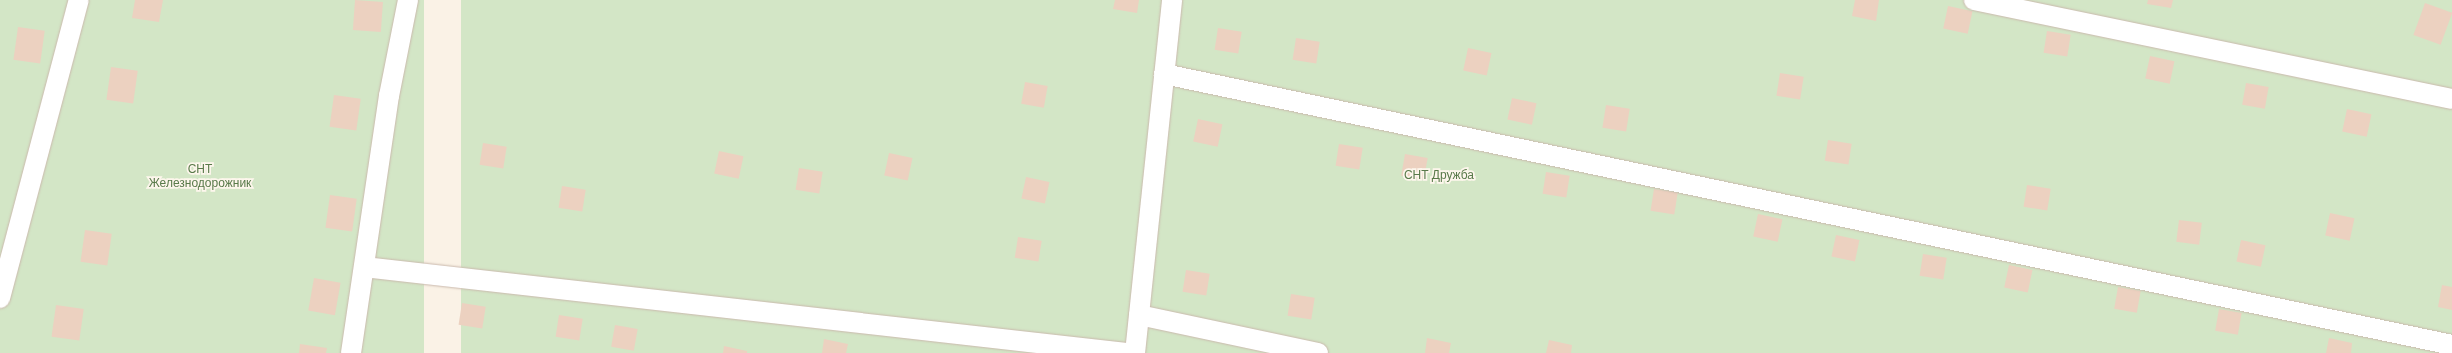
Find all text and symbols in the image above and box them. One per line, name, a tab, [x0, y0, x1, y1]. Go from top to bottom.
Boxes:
park label: СНТ Железнодорожник	[149, 163, 251, 191]
park label: СНТ Дружба	[1404, 169, 1474, 183]

